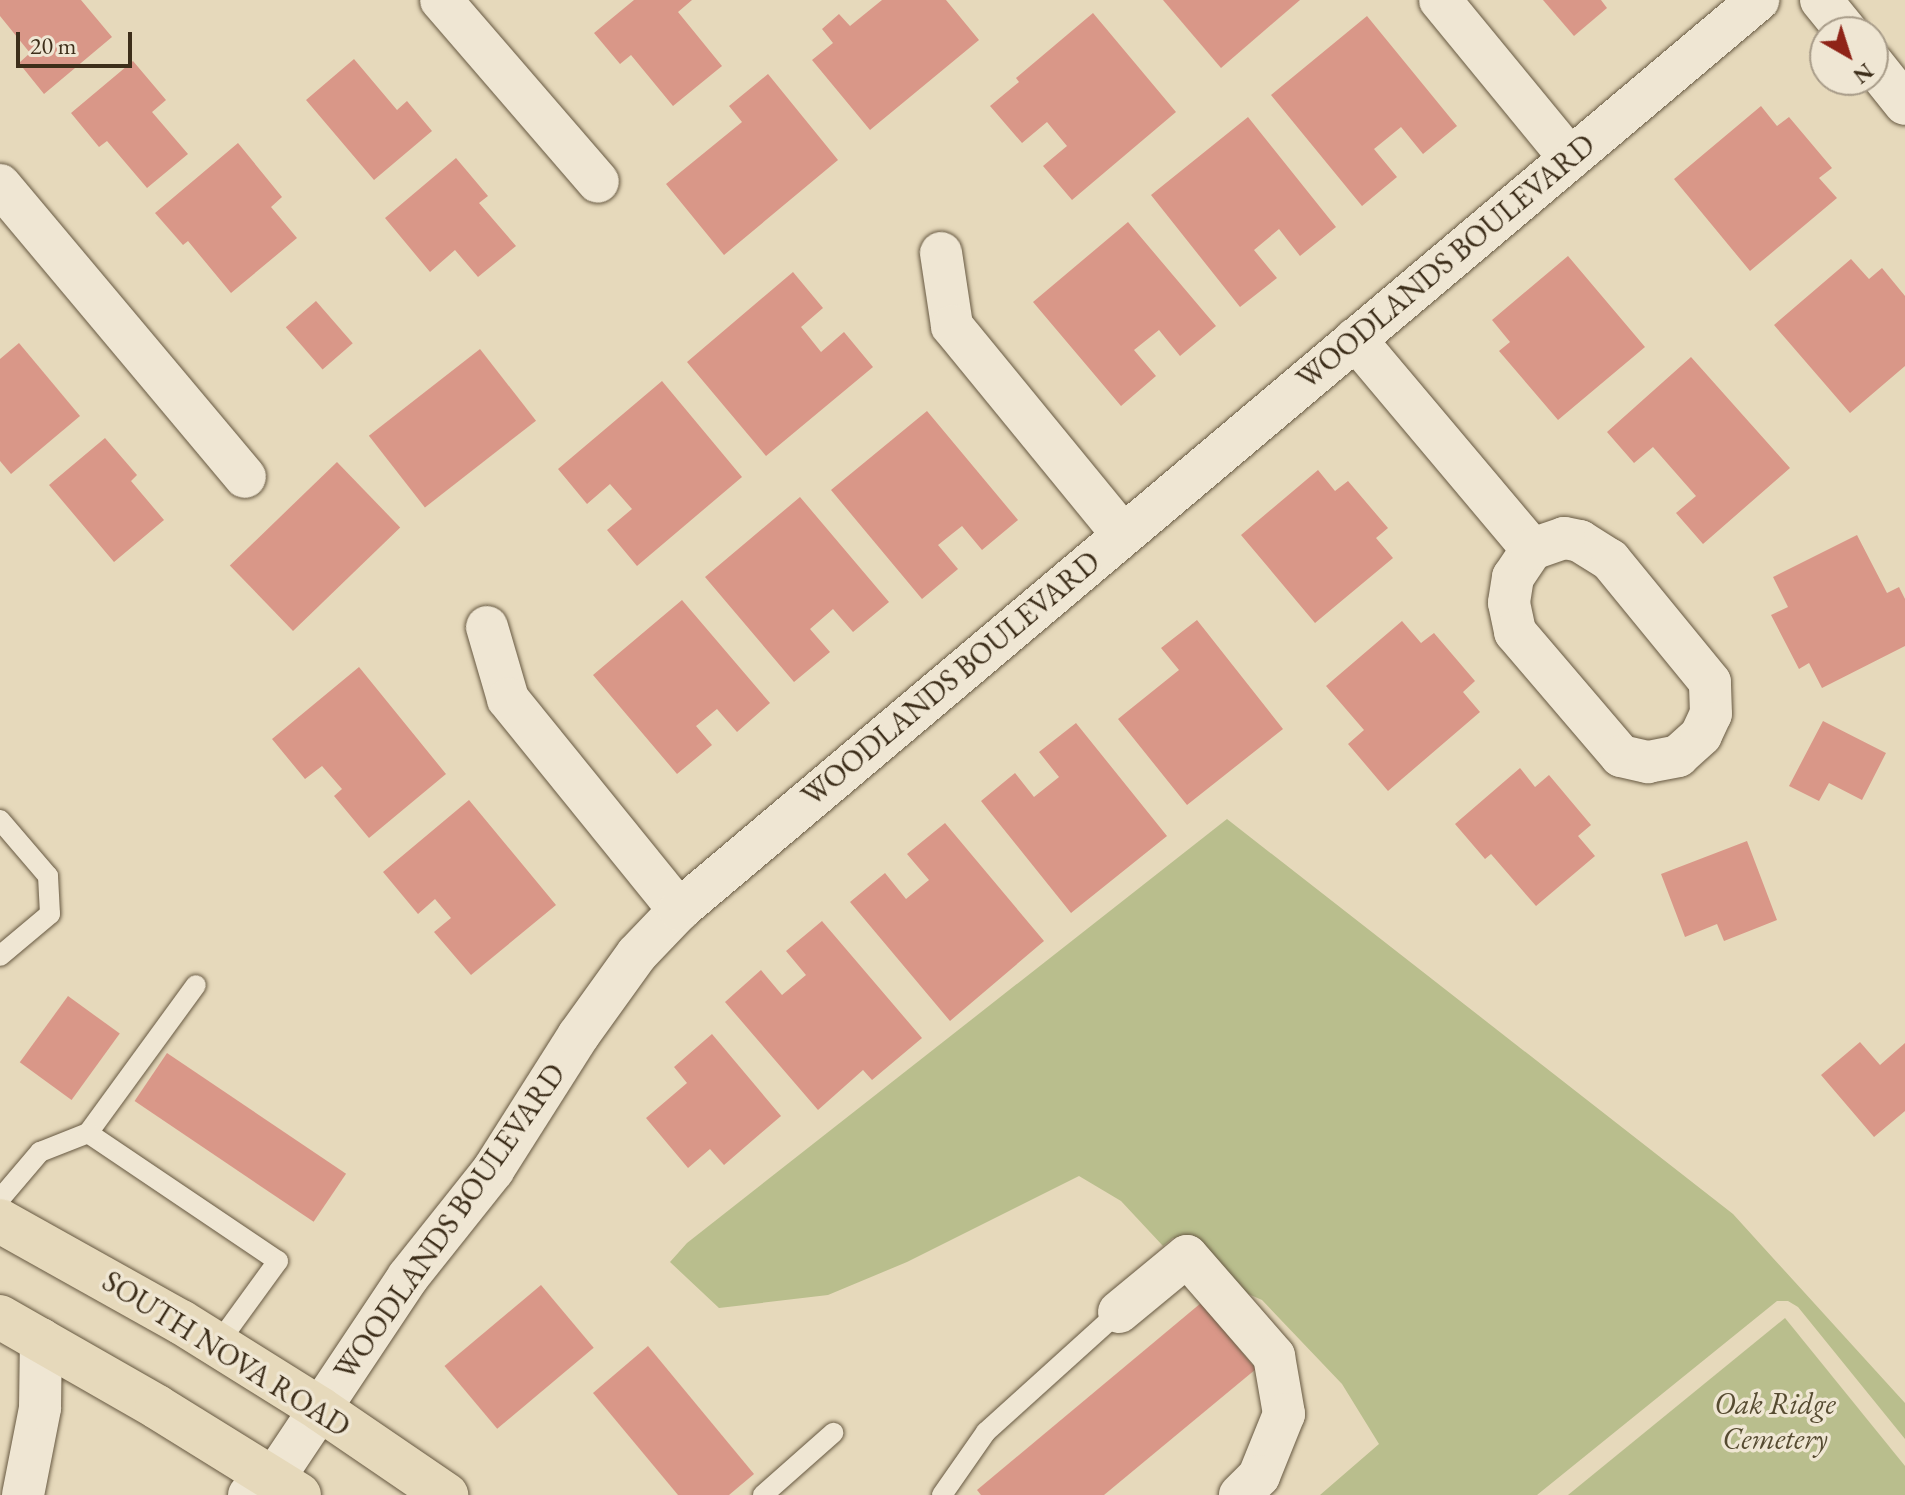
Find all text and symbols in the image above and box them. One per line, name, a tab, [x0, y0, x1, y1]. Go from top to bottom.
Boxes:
scale bar	[20, 16, 136, 66]
north arrow	[1809, 16, 1889, 96]
text: 20 m	[30, 30, 77, 61]
text: N	[1847, 57, 1879, 90]
street label: WOODLANDS BOULEVARD	[1290, 127, 1602, 397]
street label: WOODLANDS BOULEVARD	[795, 544, 1107, 814]
street label: WOODLANDS BOULEVARD	[327, 1057, 573, 1387]
street label: SOUTH NOVA ROAD	[96, 1263, 356, 1445]
park label: Oak Ridge Cemetery	[1714, 1386, 1836, 1456]

